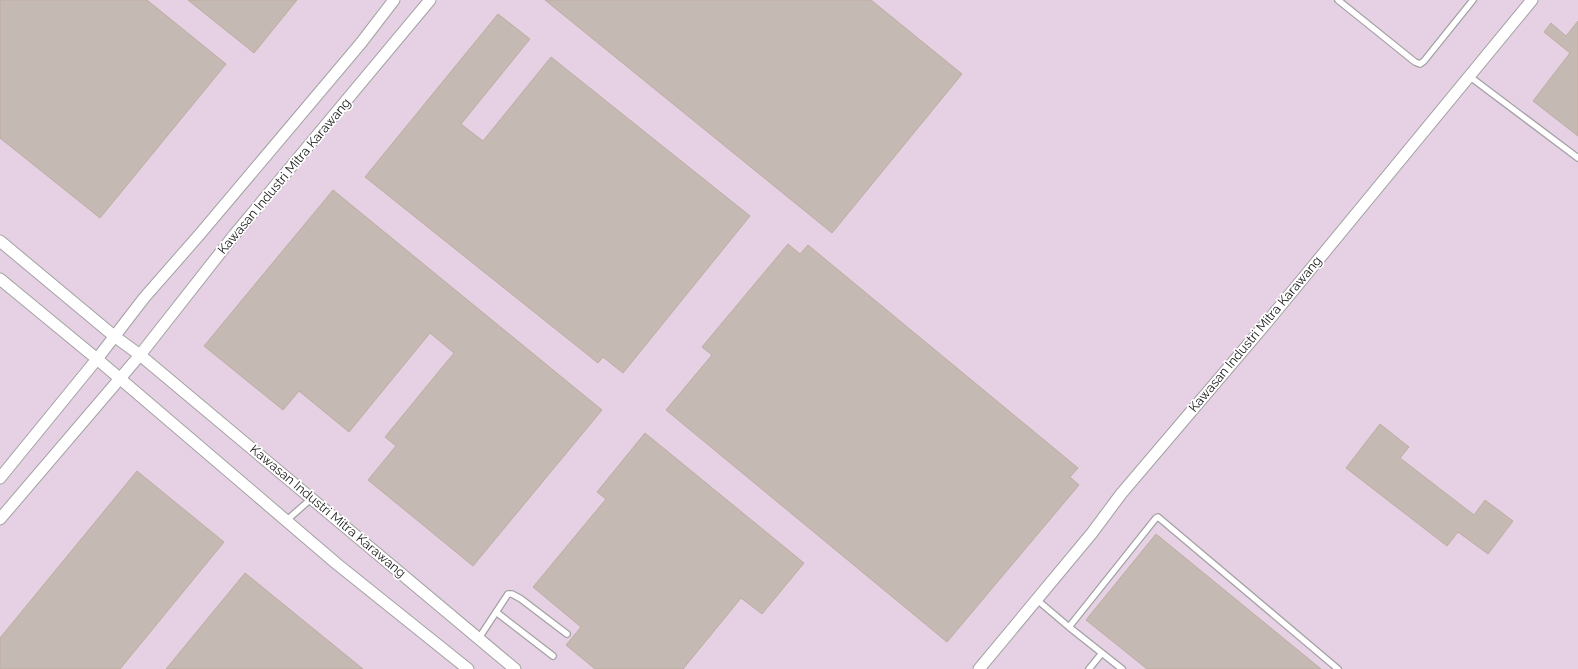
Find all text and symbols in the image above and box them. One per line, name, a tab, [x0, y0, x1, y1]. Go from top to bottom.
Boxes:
street label: Kawasan Industri Mitra Karawang	[214, 95, 354, 257]
street label: Kawasan Industri Mitra Karawang	[1185, 253, 1325, 415]
street label: Kawasan Industri Mitra Karawang	[247, 441, 409, 581]

